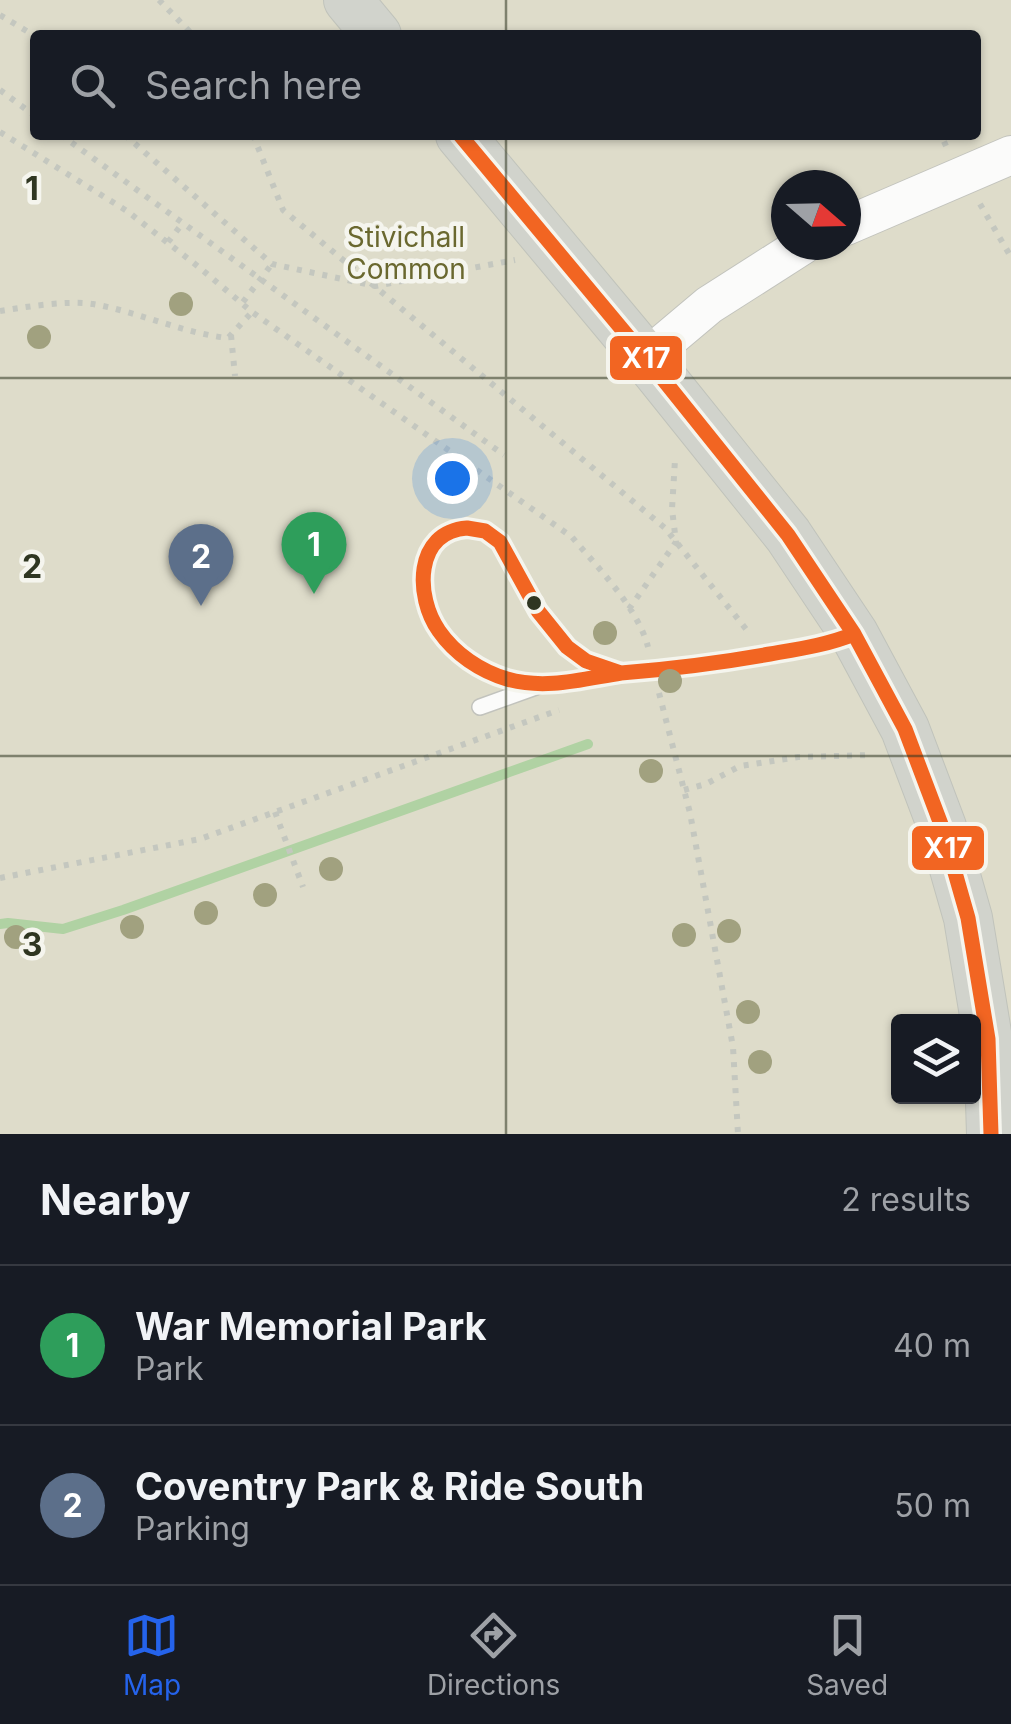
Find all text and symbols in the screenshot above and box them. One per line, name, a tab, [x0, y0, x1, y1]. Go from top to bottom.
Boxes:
search box	[30, 30, 981, 140]
icon: search	[65, 58, 120, 113]
text: Search here	[145, 62, 362, 108]
text: 1	[25, 169, 39, 208]
north arrow	[771, 170, 861, 260]
park label: Stivichall Common	[346, 220, 466, 286]
line badge: X17	[608, 334, 684, 382]
text: X17	[621, 341, 671, 375]
your location	[427, 453, 478, 504]
pin: 1	[282, 512, 346, 594]
pin: 2	[168, 524, 234, 606]
text: 2	[22, 547, 42, 586]
unlabelled marker	[524, 593, 544, 613]
line badge: X17	[910, 824, 986, 872]
text: X17	[923, 831, 973, 865]
text: 3	[22, 925, 42, 964]
map controls	[891, 1014, 981, 1104]
button: layers	[891, 1014, 981, 1104]
text: Nearby	[40, 1174, 191, 1225]
text: 2 results	[841, 1180, 971, 1219]
text: War Memorial Park	[135, 1303, 487, 1349]
text: 1	[66, 1326, 79, 1365]
text: 40 m	[893, 1326, 971, 1365]
text: Park	[135, 1349, 204, 1388]
text: Coventry Park & Ride South	[135, 1463, 644, 1509]
text: 2	[62, 1486, 83, 1525]
text: 50 m	[894, 1486, 971, 1525]
text: Parking	[135, 1509, 250, 1548]
tab: Map	[123, 1608, 181, 1702]
tab: Directions	[427, 1608, 560, 1702]
tab: Saved	[806, 1608, 888, 1702]

